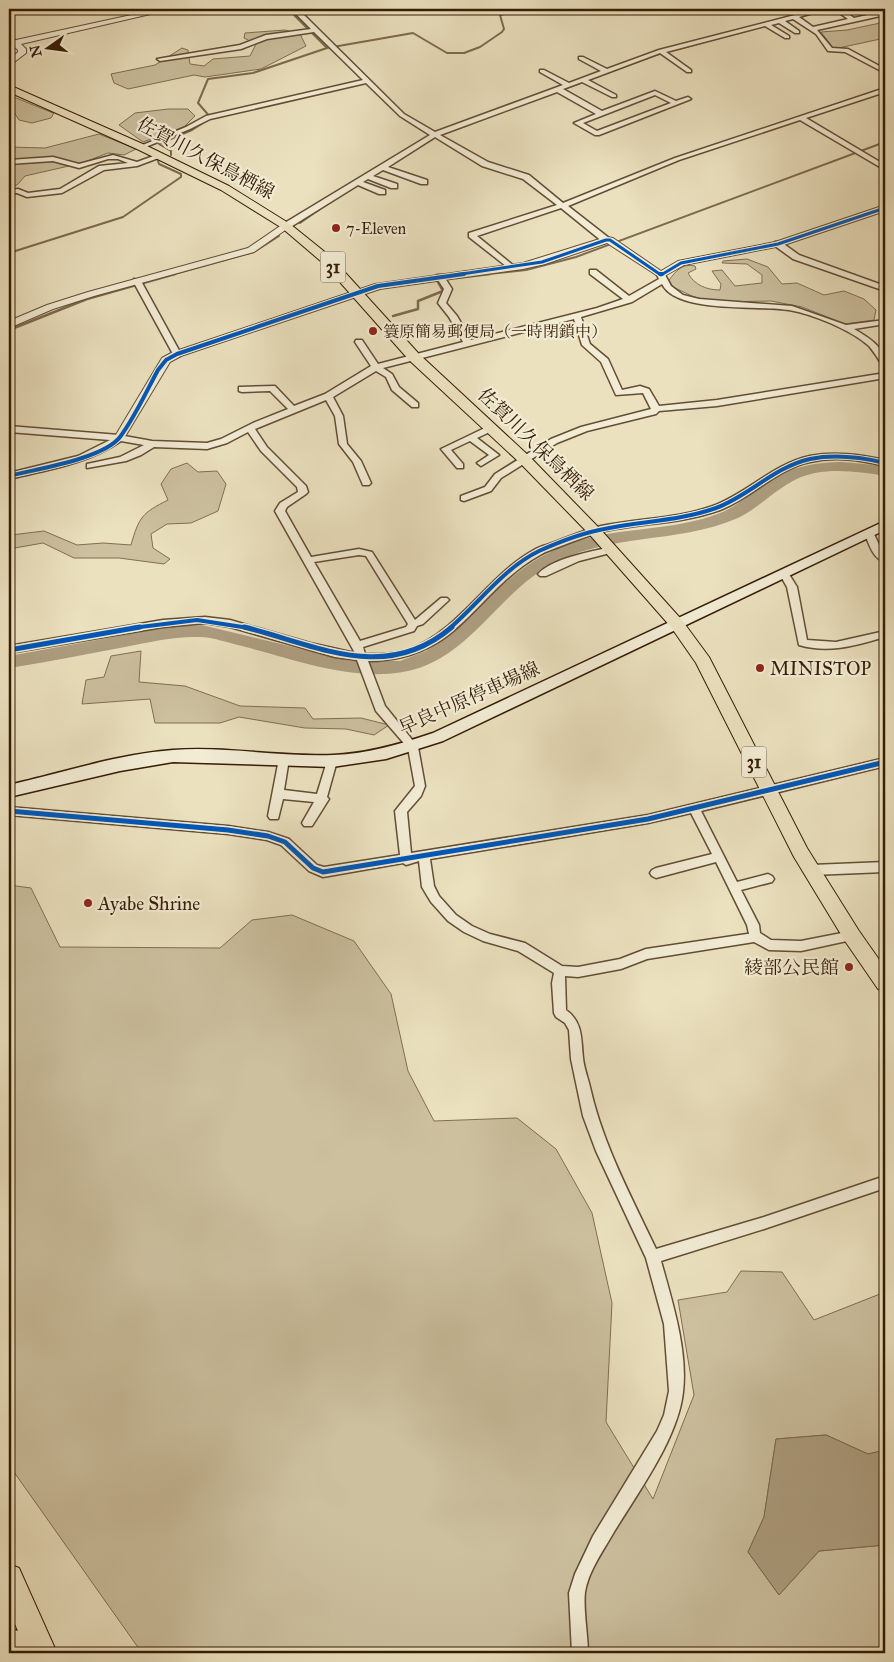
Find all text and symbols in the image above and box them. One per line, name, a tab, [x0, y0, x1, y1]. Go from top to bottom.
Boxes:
north arrow	[22, 22, 72, 72]
text: N	[26, 43, 46, 59]
street label: 佐賀川久保鳥栖線	[133, 112, 279, 204]
place label: 7-Eleven	[346, 219, 407, 238]
marker: 7-Eleven	[330, 222, 342, 234]
road number: 31	[320, 252, 346, 282]
place label: 簑原簡易郵便局（一時閉鎖中）	[383, 322, 607, 341]
marker: 簑原簡易郵便局（一時閉鎖中）	[367, 325, 379, 337]
street label: 佐賀川久保鳥栖線	[473, 383, 599, 505]
street label: 早良中原停車場線	[395, 657, 543, 739]
place label: MINISTOP	[770, 657, 871, 680]
marker: MINISTOP	[754, 662, 766, 674]
road number: 31	[742, 746, 766, 778]
place label: Ayabe Shrine	[97, 892, 200, 915]
marker: Ayabe Shrine	[82, 897, 94, 909]
place label: 綾部公民館	[744, 956, 839, 979]
marker: 綾部公民館	[843, 961, 855, 973]

